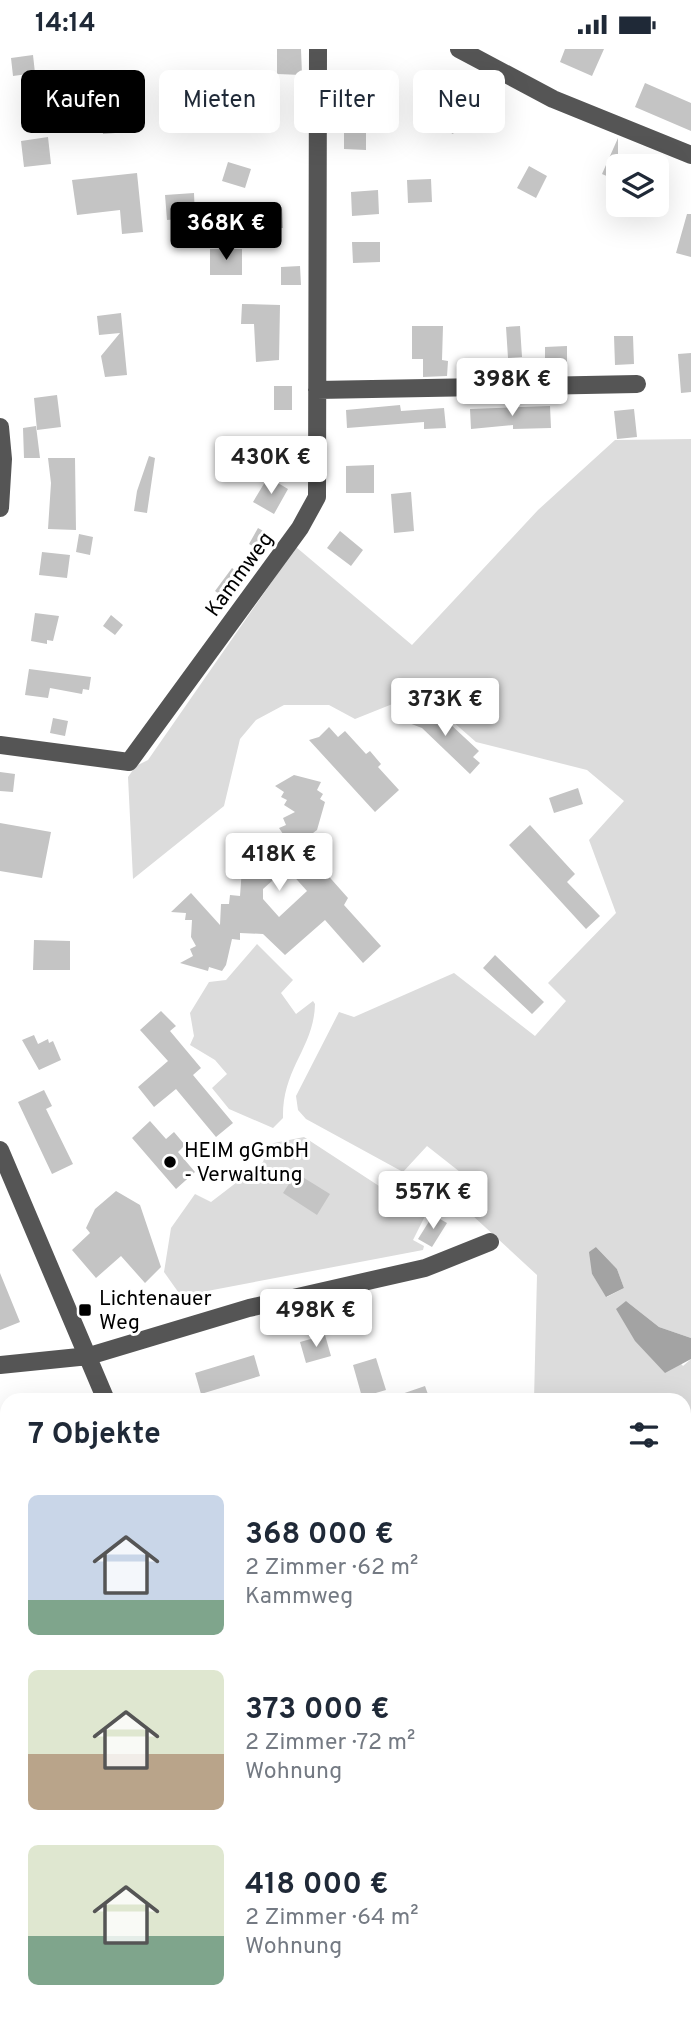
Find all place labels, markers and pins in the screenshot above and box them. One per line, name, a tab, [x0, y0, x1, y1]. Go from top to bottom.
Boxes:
pin: 368K €	[169, 203, 283, 262]
pin: 398K €	[455, 359, 569, 418]
pin: 430K €	[214, 437, 328, 496]
pin: 373K €	[388, 679, 502, 738]
pin: 418K €	[222, 833, 336, 893]
place label: HEIM gGmbH - Verwaltung	[184, 1138, 309, 1189]
marker: HEIM gGmbH - Verwaltung	[162, 1154, 178, 1170]
pin: 557K €	[376, 1171, 490, 1231]
place label: Lichtenauer Weg	[99, 1286, 212, 1337]
pin: 498K €	[259, 1289, 373, 1349]
marker: Lichtenauer Weg	[77, 1302, 93, 1318]

